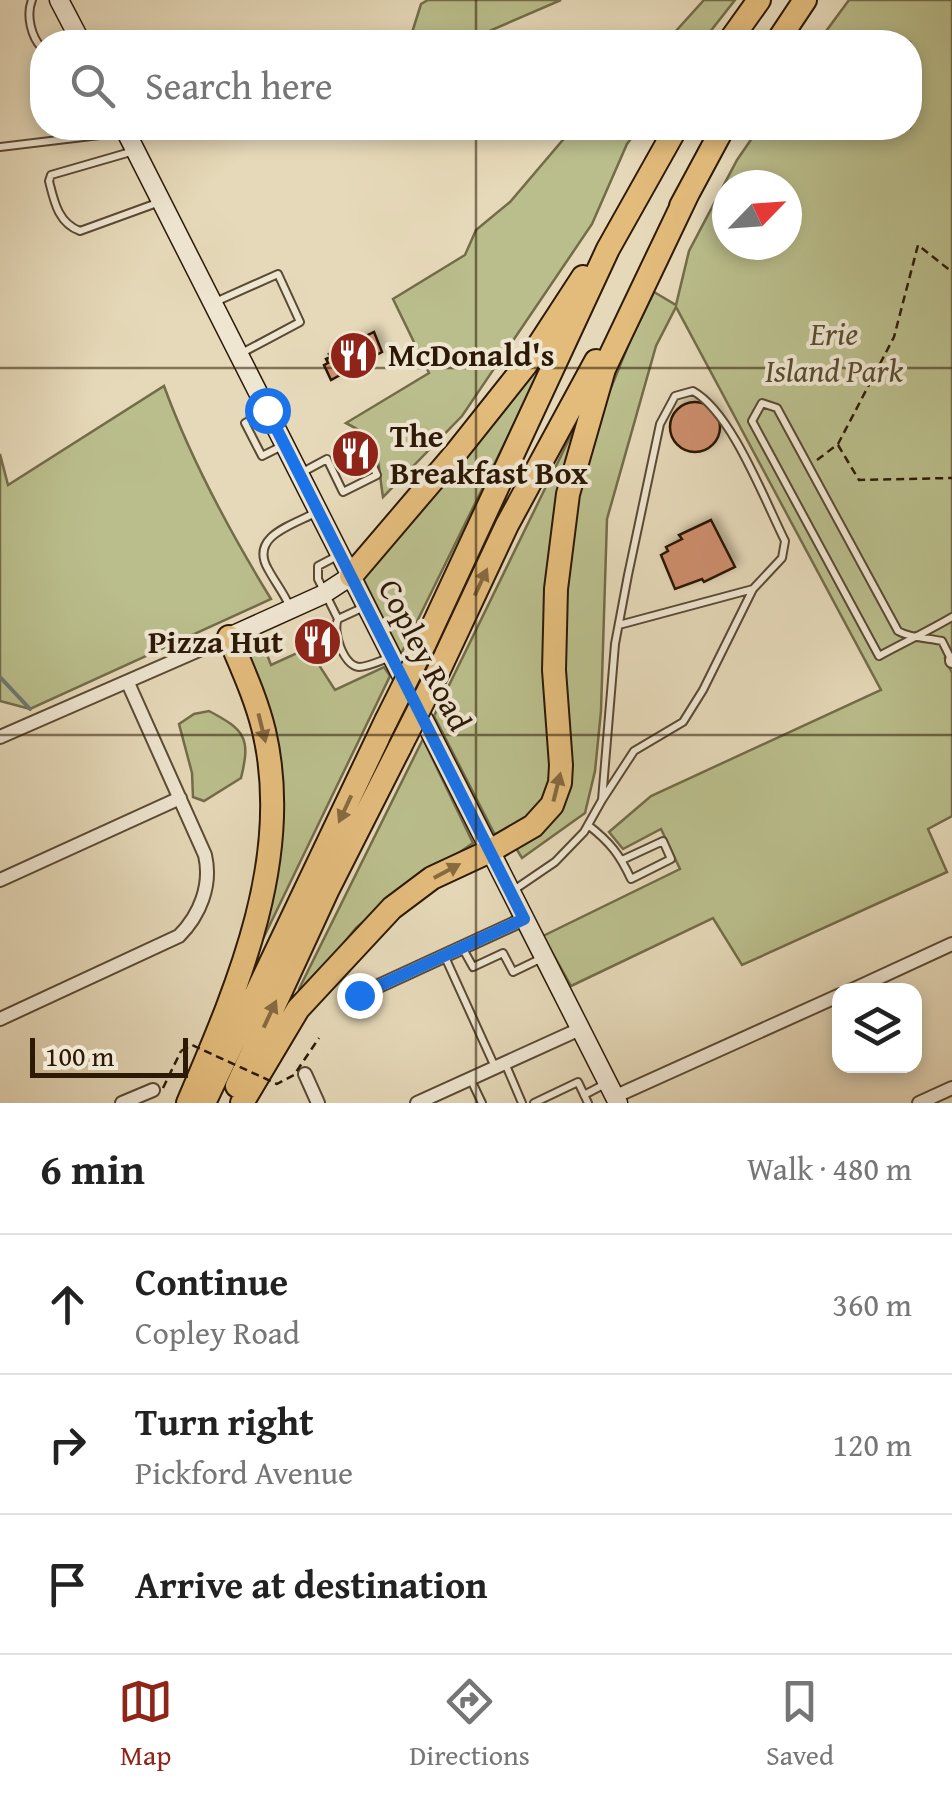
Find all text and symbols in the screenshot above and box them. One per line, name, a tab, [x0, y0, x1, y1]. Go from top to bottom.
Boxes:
search box	[30, 30, 922, 140]
text: Search here	[145, 57, 333, 113]
icon: search	[65, 58, 120, 113]
north arrow	[712, 170, 802, 260]
park label: Erie Island Park	[765, 310, 903, 394]
restaurant icon: McDonald's	[327, 329, 379, 381]
place label: McDonald's	[388, 331, 554, 378]
route start	[245, 388, 291, 434]
place label: The Breakfast Box	[390, 412, 588, 496]
restaurant icon: The Breakfast Box	[329, 428, 381, 480]
one-way arrow	[472, 567, 489, 596]
street label: Copley Road	[367, 571, 484, 739]
restaurant icon: Pizza Hut	[292, 616, 344, 668]
place label: Pizza Hut	[148, 618, 283, 665]
one-way arrow	[255, 713, 271, 744]
one-way arrow	[549, 771, 565, 802]
one-way arrow	[336, 795, 353, 824]
one-way arrow	[432, 863, 461, 880]
route end	[337, 973, 383, 1019]
map controls	[832, 983, 922, 1073]
button: layers	[832, 983, 922, 1073]
one-way arrow	[262, 1000, 278, 1029]
scale bar	[30, 1033, 188, 1078]
text: 100 m	[45, 1035, 114, 1076]
text: 6 min	[40, 1138, 145, 1199]
text: Walk · 480 m	[747, 1145, 912, 1192]
text: Continue	[135, 1253, 288, 1309]
icon: ahead	[40, 1277, 95, 1332]
text: 360 m	[833, 1281, 912, 1328]
text: Copley Road	[135, 1309, 300, 1356]
text: Turn right	[135, 1393, 314, 1449]
icon: right	[40, 1417, 95, 1472]
text: 120 m	[833, 1421, 912, 1468]
text: Pickford Avenue	[135, 1449, 353, 1496]
text: Arrive at destination	[135, 1556, 488, 1612]
icon: arrive	[40, 1557, 95, 1612]
tab: Map	[118, 1674, 173, 1775]
tab: Directions	[409, 1674, 530, 1775]
tab: Saved	[766, 1674, 834, 1775]

